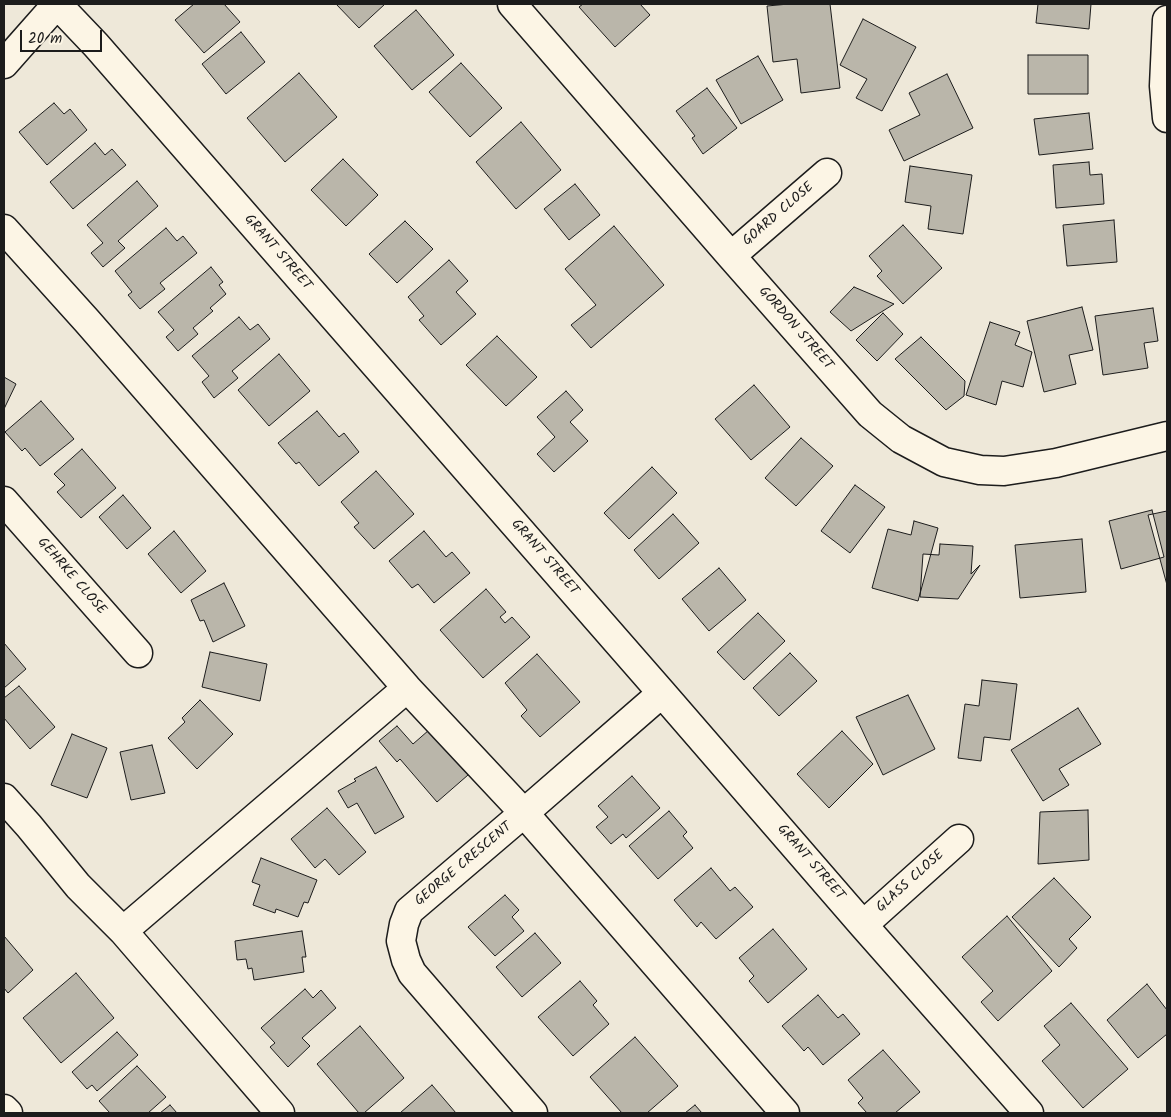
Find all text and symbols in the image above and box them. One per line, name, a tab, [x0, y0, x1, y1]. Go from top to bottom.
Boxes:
scale bar	[22, 20, 105, 52]
text: 20 m	[28, 27, 62, 51]
street label: GOARD CLOSE	[740, 180, 818, 250]
street label: GRANT STREET	[240, 212, 314, 294]
street label: GORDON STREET	[754, 284, 836, 374]
street label: GRANT STREET	[507, 517, 581, 599]
street label: GEHRKE CLOSE	[33, 535, 109, 619]
street label: GEORGE CRESCENT	[412, 819, 516, 911]
street label: GRANT STREET	[773, 822, 847, 904]
street label: GLASS CLOSE	[874, 847, 948, 917]

